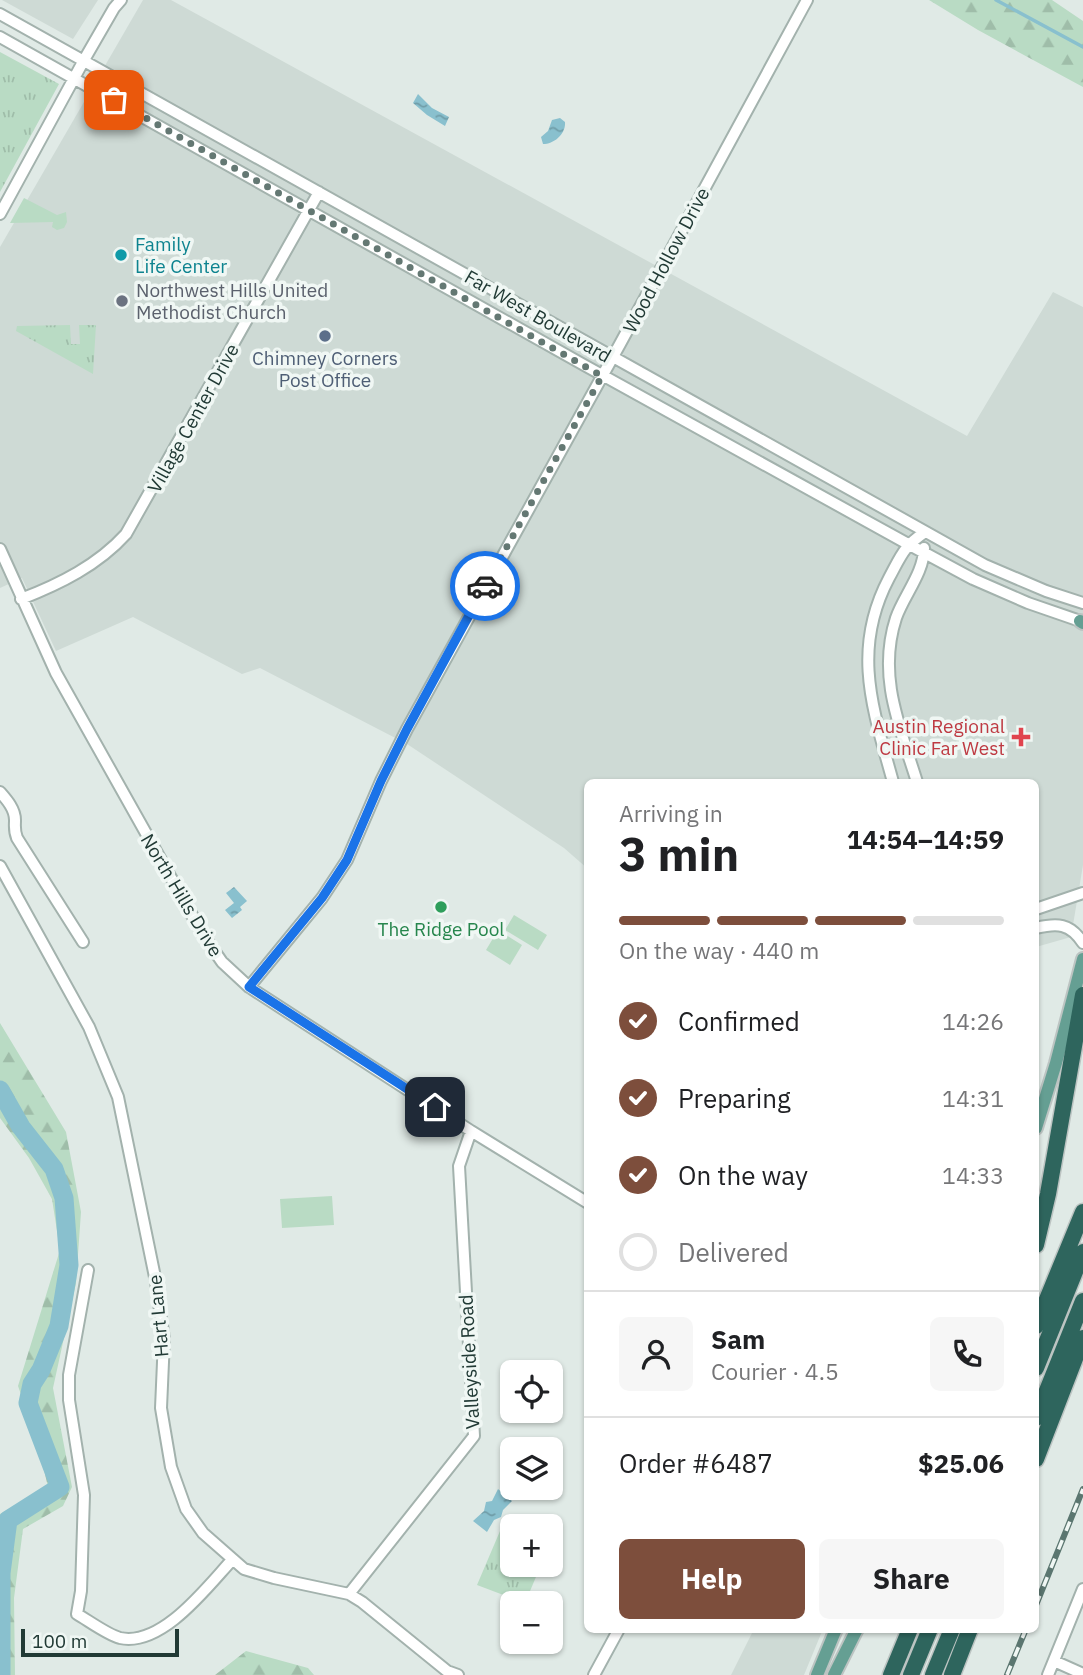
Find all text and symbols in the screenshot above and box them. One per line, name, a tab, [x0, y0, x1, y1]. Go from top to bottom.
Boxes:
pin	[84, 70, 144, 130]
icon: bag	[95, 81, 133, 119]
street label: Wood Hollow Drive	[618, 183, 714, 337]
place label: Family Life Center	[135, 232, 227, 278]
marker: Family Life Center	[113, 247, 129, 263]
street label: Far West Boulevard	[460, 264, 616, 368]
place label: Northwest Hills United Methodist Church	[136, 278, 328, 324]
marker: Northwest Hills United Methodist Church	[114, 293, 130, 309]
marker: Chimney Corners Post Office	[317, 328, 333, 344]
street label: Village Center Drive	[142, 339, 244, 497]
place label: Chimney Corners Post Office	[252, 346, 398, 392]
courier	[450, 551, 520, 621]
icon: car	[466, 567, 504, 605]
place label: Austin Regional Clinic Far West	[872, 714, 1005, 760]
marker: Austin Regional Clinic Far West	[1011, 727, 1031, 747]
text: Arriving in	[619, 798, 723, 828]
text: 14:54–14:59	[847, 822, 1004, 856]
text: 3 min	[619, 824, 739, 884]
street label: North Hills Drive	[136, 829, 228, 961]
marker: The Ridge Pool	[433, 899, 449, 915]
place label: The Ridge Pool	[378, 917, 504, 941]
text: On the way · 440 m	[619, 935, 819, 965]
icon: check	[619, 1002, 657, 1040]
text: Confirmed	[678, 1004, 800, 1038]
text: 14:26	[942, 1006, 1004, 1036]
pin	[405, 1077, 465, 1137]
icon: check	[619, 1079, 657, 1117]
text: Preparing	[678, 1081, 791, 1115]
text: 14:31	[942, 1083, 1004, 1113]
icon: home	[416, 1088, 454, 1126]
icon: check	[619, 1156, 657, 1194]
text: On the way	[678, 1158, 808, 1192]
text: 14:33	[942, 1160, 1004, 1190]
text: Delivered	[678, 1235, 789, 1269]
street label: Hart Lane	[142, 1274, 174, 1358]
street label: Valleyside Road	[453, 1294, 485, 1430]
button: person	[619, 1317, 693, 1391]
button: phone	[930, 1317, 1004, 1391]
text: Sam	[711, 1322, 765, 1356]
text: Courier · 4.5	[711, 1356, 839, 1386]
map controls	[500, 1360, 563, 1654]
button: locate	[500, 1360, 563, 1423]
button: layers	[500, 1437, 563, 1500]
text: Order #6487	[619, 1446, 773, 1480]
text: $25.06	[918, 1446, 1004, 1480]
button: +	[500, 1514, 563, 1577]
button: Help	[619, 1539, 805, 1619]
button: Share	[819, 1539, 1004, 1619]
button: −	[500, 1591, 563, 1654]
scale bar	[21, 1626, 178, 1658]
text: 100 m	[32, 1629, 87, 1653]

